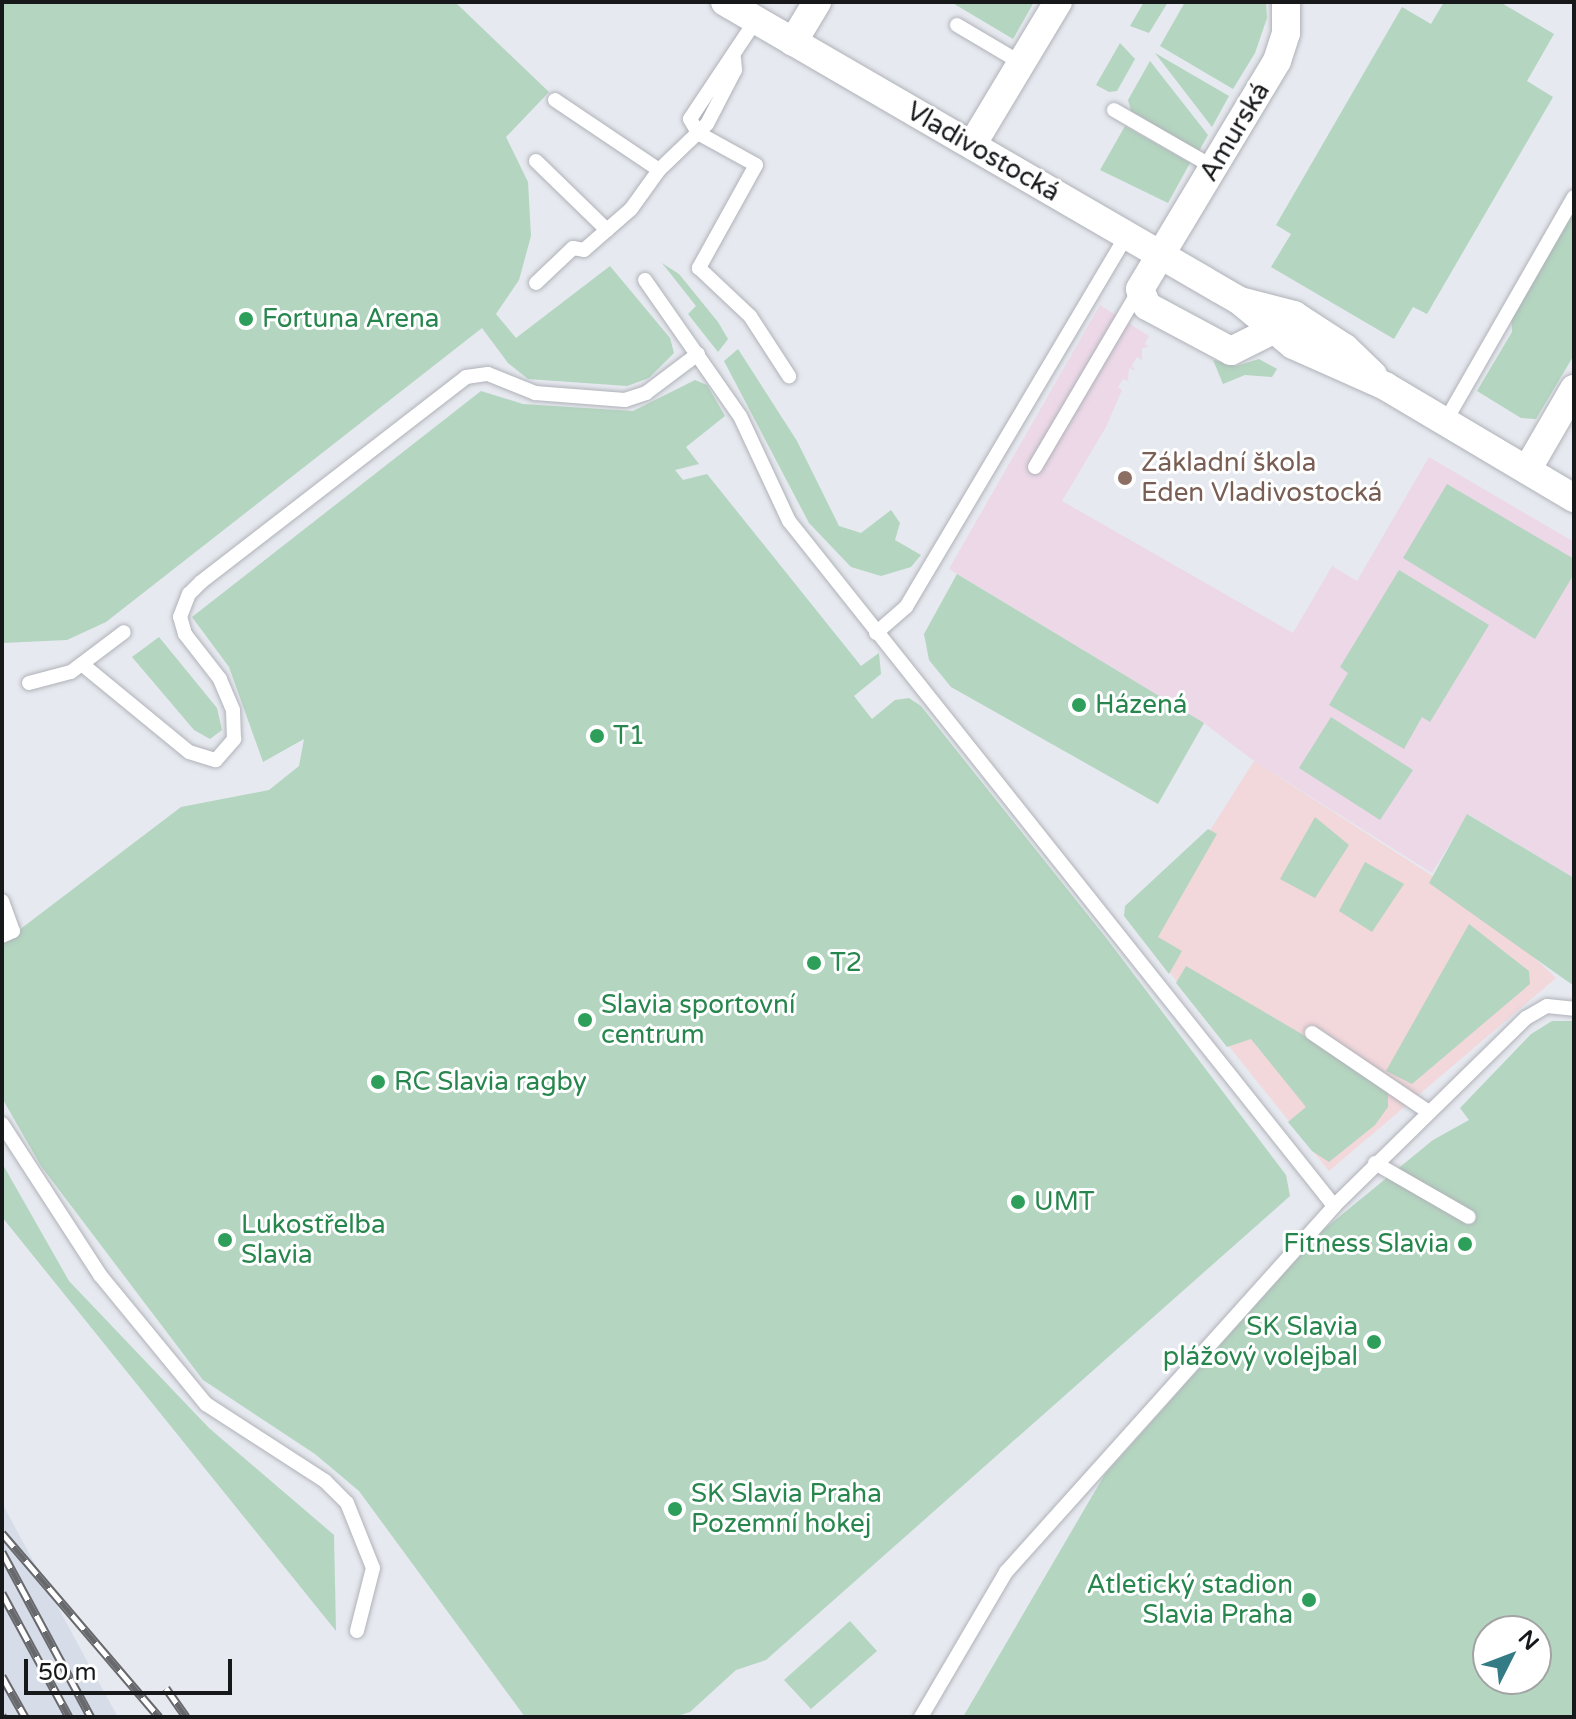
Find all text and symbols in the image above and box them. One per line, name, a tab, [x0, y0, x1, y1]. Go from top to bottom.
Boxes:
street label: Amurská	[1193, 77, 1277, 187]
street label: Vladivostocká	[901, 96, 1065, 208]
place label: Fortuna Arena	[262, 303, 439, 335]
marker: Fortuna Arena	[237, 310, 255, 328]
place label: Základní škola Eden Vladivostocká	[1141, 447, 1382, 508]
marker: Základní škola Eden Vladivostocká	[1116, 469, 1134, 487]
place label: Házená	[1095, 689, 1187, 721]
marker: Házená	[1070, 696, 1088, 714]
place label: T1	[613, 720, 645, 752]
marker: T1	[588, 727, 606, 745]
place label: T2	[830, 947, 862, 979]
marker: T2	[805, 954, 823, 972]
place label: Slavia sportovní centrum	[601, 989, 795, 1050]
marker: Slavia sportovní centrum	[576, 1011, 594, 1029]
place label: RC Slavia ragby	[394, 1066, 587, 1098]
marker: RC Slavia ragby	[369, 1073, 387, 1091]
place label: UMT	[1034, 1186, 1095, 1218]
marker: UMT	[1009, 1193, 1027, 1211]
place label: Lukostřelba Slavia	[241, 1209, 386, 1270]
place label: Fitness Slavia	[1283, 1228, 1449, 1260]
marker: Lukostřelba Slavia	[216, 1231, 234, 1249]
marker: Fitness Slavia	[1456, 1235, 1474, 1253]
place label: SK Slavia plážový volejbal	[1163, 1311, 1358, 1372]
marker: SK Slavia plážový volejbal	[1365, 1333, 1383, 1351]
place label: SK Slavia Praha Pozemní hokej	[691, 1478, 882, 1540]
marker: SK Slavia Praha Pozemní hokej	[666, 1500, 684, 1518]
place label: Atletický stadion Slavia Praha	[1086, 1569, 1293, 1630]
marker: Atletický stadion Slavia Praha	[1300, 1591, 1318, 1609]
north arrow	[1472, 1615, 1552, 1695]
text: N	[1513, 1625, 1544, 1656]
scale bar	[28, 1643, 236, 1693]
text: 50 m	[38, 1658, 96, 1687]

